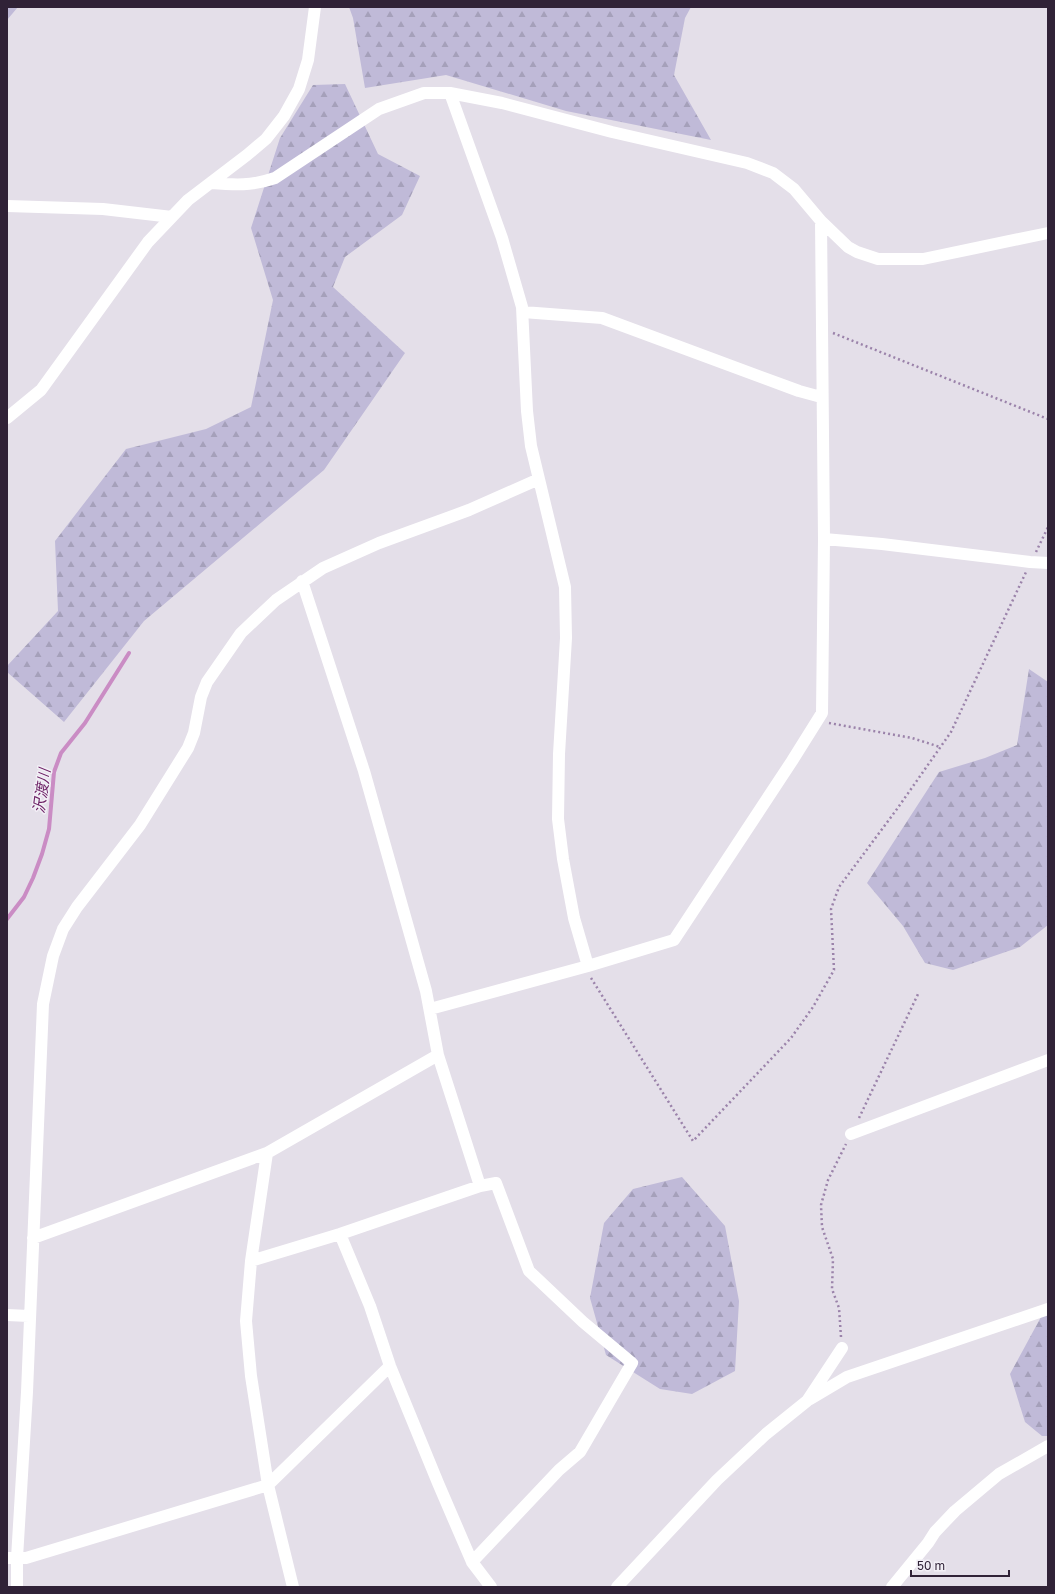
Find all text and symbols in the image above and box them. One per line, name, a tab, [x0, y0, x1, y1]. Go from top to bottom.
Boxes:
water label: 沢渡川	[29, 765, 53, 814]
scale bar	[911, 1552, 1009, 1578]
text: 50 m	[917, 1558, 945, 1573]

